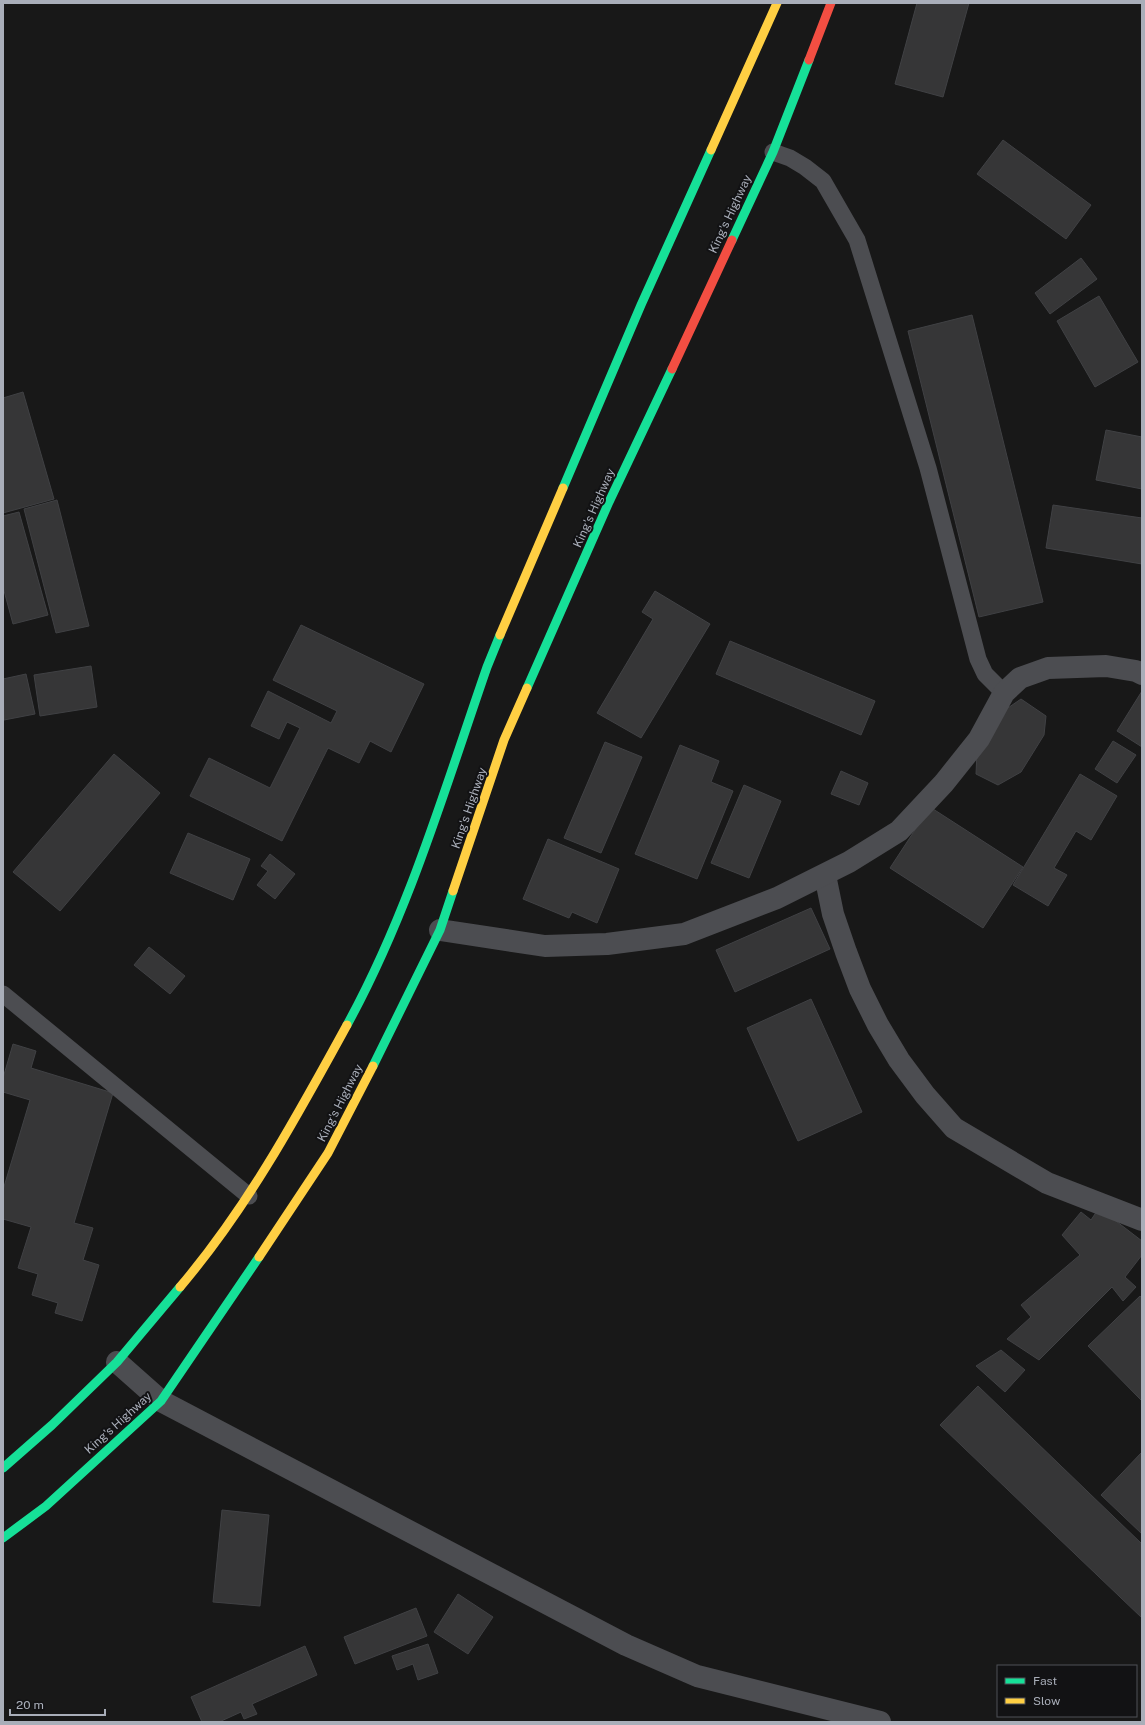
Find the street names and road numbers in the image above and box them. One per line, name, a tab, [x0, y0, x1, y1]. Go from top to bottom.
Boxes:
street label: King's Highway	[706, 172, 755, 256]
street label: King's Highway	[570, 466, 618, 550]
street label: King's Highway	[449, 765, 490, 851]
street label: King's Highway	[314, 1061, 366, 1144]
street label: King's Highway	[82, 1389, 155, 1457]

